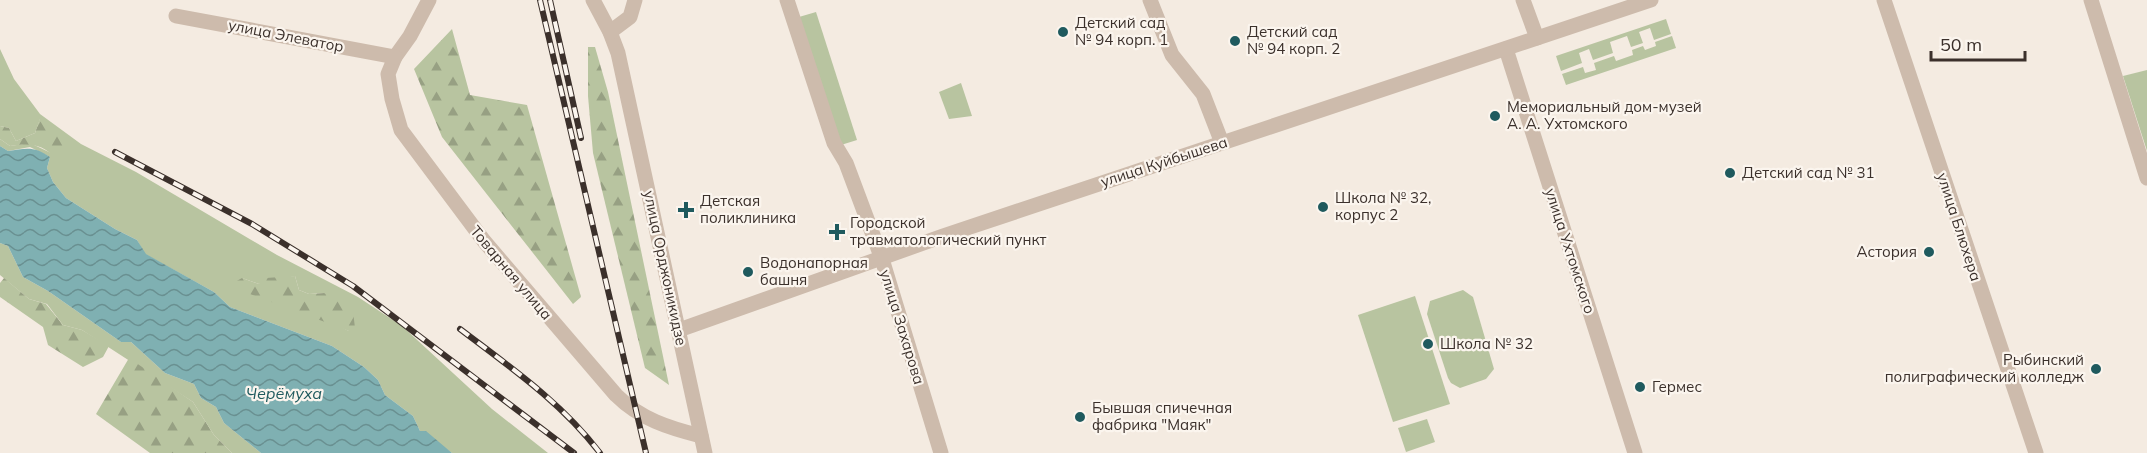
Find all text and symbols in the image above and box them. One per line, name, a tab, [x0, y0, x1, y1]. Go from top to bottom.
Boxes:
place label: Детский сад № 94 корп. 1	[1075, 13, 1168, 49]
street label: улица Элеватор	[227, 15, 345, 56]
place label: Детский сад № 94 корп. 2	[1247, 22, 1340, 58]
scale bar	[1931, 24, 2026, 62]
marker: Детский сад № 94 корп. 1	[1056, 25, 1070, 39]
text: 50 m	[1940, 33, 1982, 56]
marker: Детский сад № 94 корп. 2	[1228, 34, 1242, 48]
place label: Мемориальный дом-музей А. А. Ухтомского	[1507, 97, 1702, 133]
marker: Мемориальный дом-музей А. А. Ухтомского	[1488, 109, 1502, 123]
street label: улица Куйбышева	[1098, 132, 1230, 191]
place label: Детский сад № 31	[1742, 163, 1875, 182]
marker: Детский сад № 31	[1723, 166, 1737, 180]
street label: улица Блюхера	[1933, 170, 1986, 283]
street label: улица Ухтомского	[1541, 186, 1600, 316]
place label: Школа № 32, корпус 2	[1335, 188, 1431, 224]
street label: улица Орджоникидзе	[640, 189, 691, 347]
place label: Детская поликлиника	[700, 191, 796, 227]
marker: Школа № 32, корпус 2	[1316, 200, 1330, 214]
marker: Детская поликлиника	[677, 201, 695, 219]
place label: Городской травматологический пункт	[850, 213, 1046, 249]
street label: Товарная улица	[466, 222, 556, 324]
marker: Городской травматологический пункт	[828, 223, 846, 241]
place label: Астория	[1857, 242, 1917, 261]
marker: Астория	[1922, 245, 1936, 259]
place label: Водонапорная башня	[760, 253, 868, 289]
marker: Водонапорная башня	[741, 265, 755, 279]
street label: улица Захарова	[876, 267, 929, 387]
place label: Школа № 32	[1440, 334, 1533, 353]
marker: Школа № 32	[1421, 337, 1435, 351]
place label: Рыбинский полиграфический колледж	[1885, 350, 2085, 386]
marker: Рыбинский полиграфический колледж	[2089, 362, 2103, 376]
place label: Гермес	[1652, 377, 1702, 396]
marker: Гермес	[1633, 380, 1647, 394]
water label: Черёмуха	[246, 383, 322, 403]
place label: Бывшая спичечная фабрика "Маяк"	[1092, 398, 1232, 434]
marker: Бывшая спичечная фабрика "Маяк"	[1073, 410, 1087, 424]

